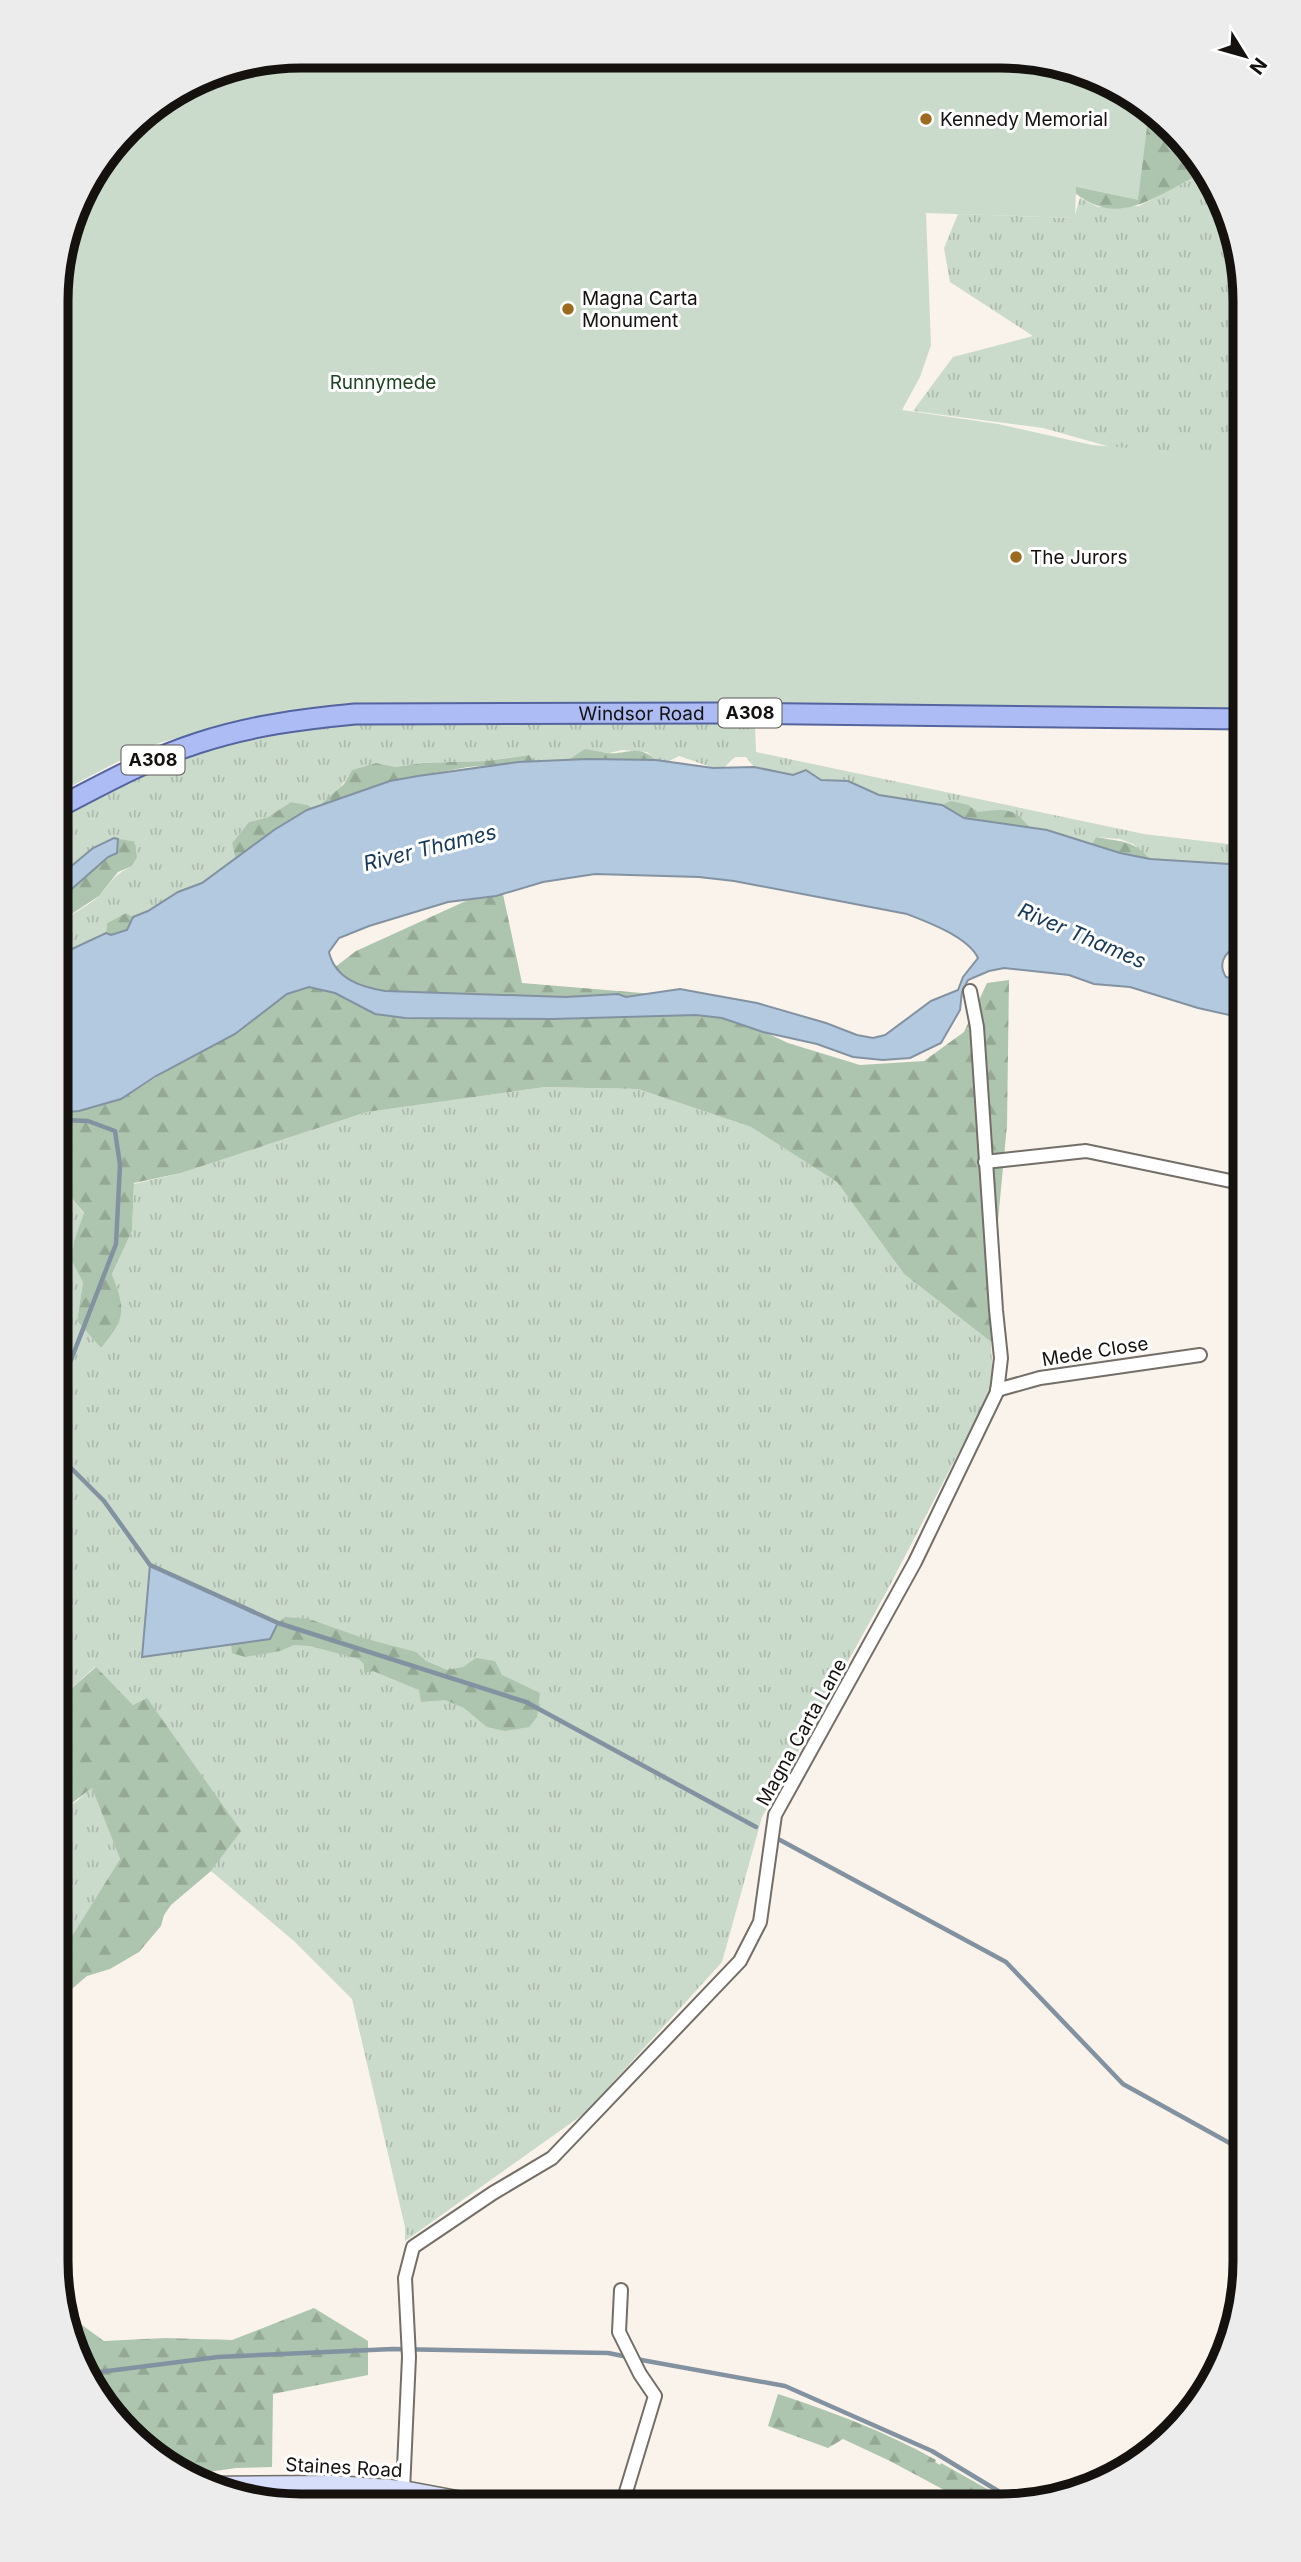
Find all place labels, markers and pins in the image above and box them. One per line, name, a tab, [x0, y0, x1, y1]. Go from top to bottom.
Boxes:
place label: Kennedy Memorial	[940, 108, 1108, 131]
marker: Kennedy Memorial	[918, 111, 934, 127]
place label: Magna Carta Monument	[582, 287, 698, 332]
marker: Magna Carta Monument	[560, 301, 576, 317]
place label: The Jurors	[1030, 546, 1127, 569]
marker: The Jurors	[1008, 549, 1024, 565]

